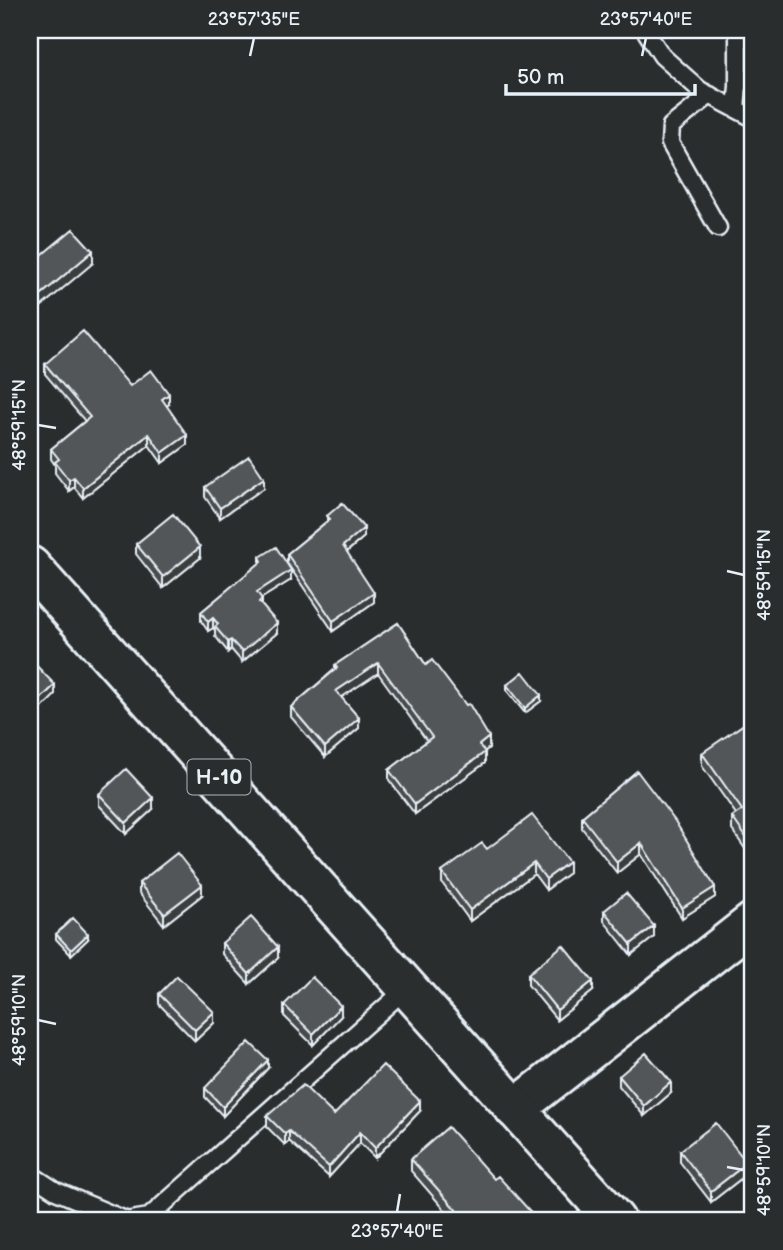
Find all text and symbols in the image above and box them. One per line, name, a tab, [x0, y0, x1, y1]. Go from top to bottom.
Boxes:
text: 23°57'35"E	[208, 9, 300, 30]
text: 23°57'40"E	[600, 9, 692, 30]
scale bar	[506, 52, 696, 96]
text: 50 m	[517, 65, 564, 90]
text: 48°59'15"N	[9, 379, 30, 471]
text: 48°59'15"N	[754, 529, 775, 621]
road number: Н-10	[188, 760, 250, 794]
text: 48°59'10"N	[9, 974, 30, 1066]
text: 48°59'10"N	[754, 1124, 775, 1216]
text: 23°57'40"E	[351, 1221, 443, 1242]

